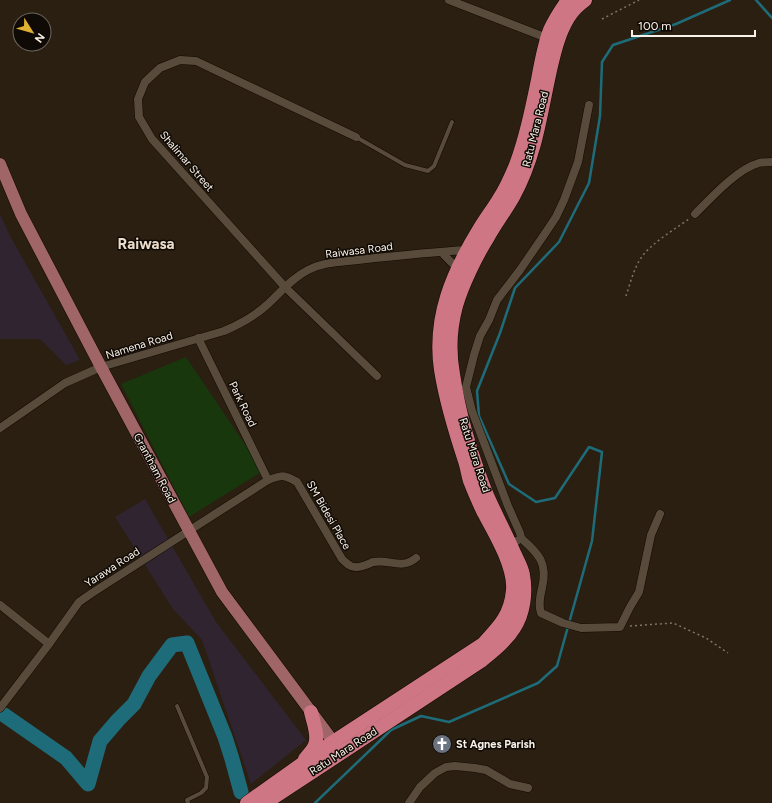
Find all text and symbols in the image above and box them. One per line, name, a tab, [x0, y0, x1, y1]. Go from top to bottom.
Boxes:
north arrow	[12, 12, 52, 52]
scale bar	[632, 12, 755, 38]
text: 100 m	[638, 19, 672, 33]
text: N	[32, 30, 47, 45]
street label: Ratu Mara Road	[520, 90, 551, 168]
street label: Shalimar Street	[157, 129, 216, 194]
district label: Raiwasa	[118, 235, 174, 253]
street label: Raiwasa Road	[325, 240, 394, 261]
street label: Namena Road	[104, 329, 174, 362]
street label: Park Road	[226, 379, 259, 429]
street label: Ratu Mara Road	[456, 416, 493, 494]
street label: Grantham Road	[131, 431, 178, 505]
street label: SM Bidesi Place	[304, 479, 354, 552]
street label: Yarawa Road	[82, 545, 142, 590]
street label: Ratu Mara Road	[307, 725, 379, 778]
church icon: St Agnes Parish	[431, 733, 453, 755]
place label: St Agnes Parish	[456, 738, 535, 751]

